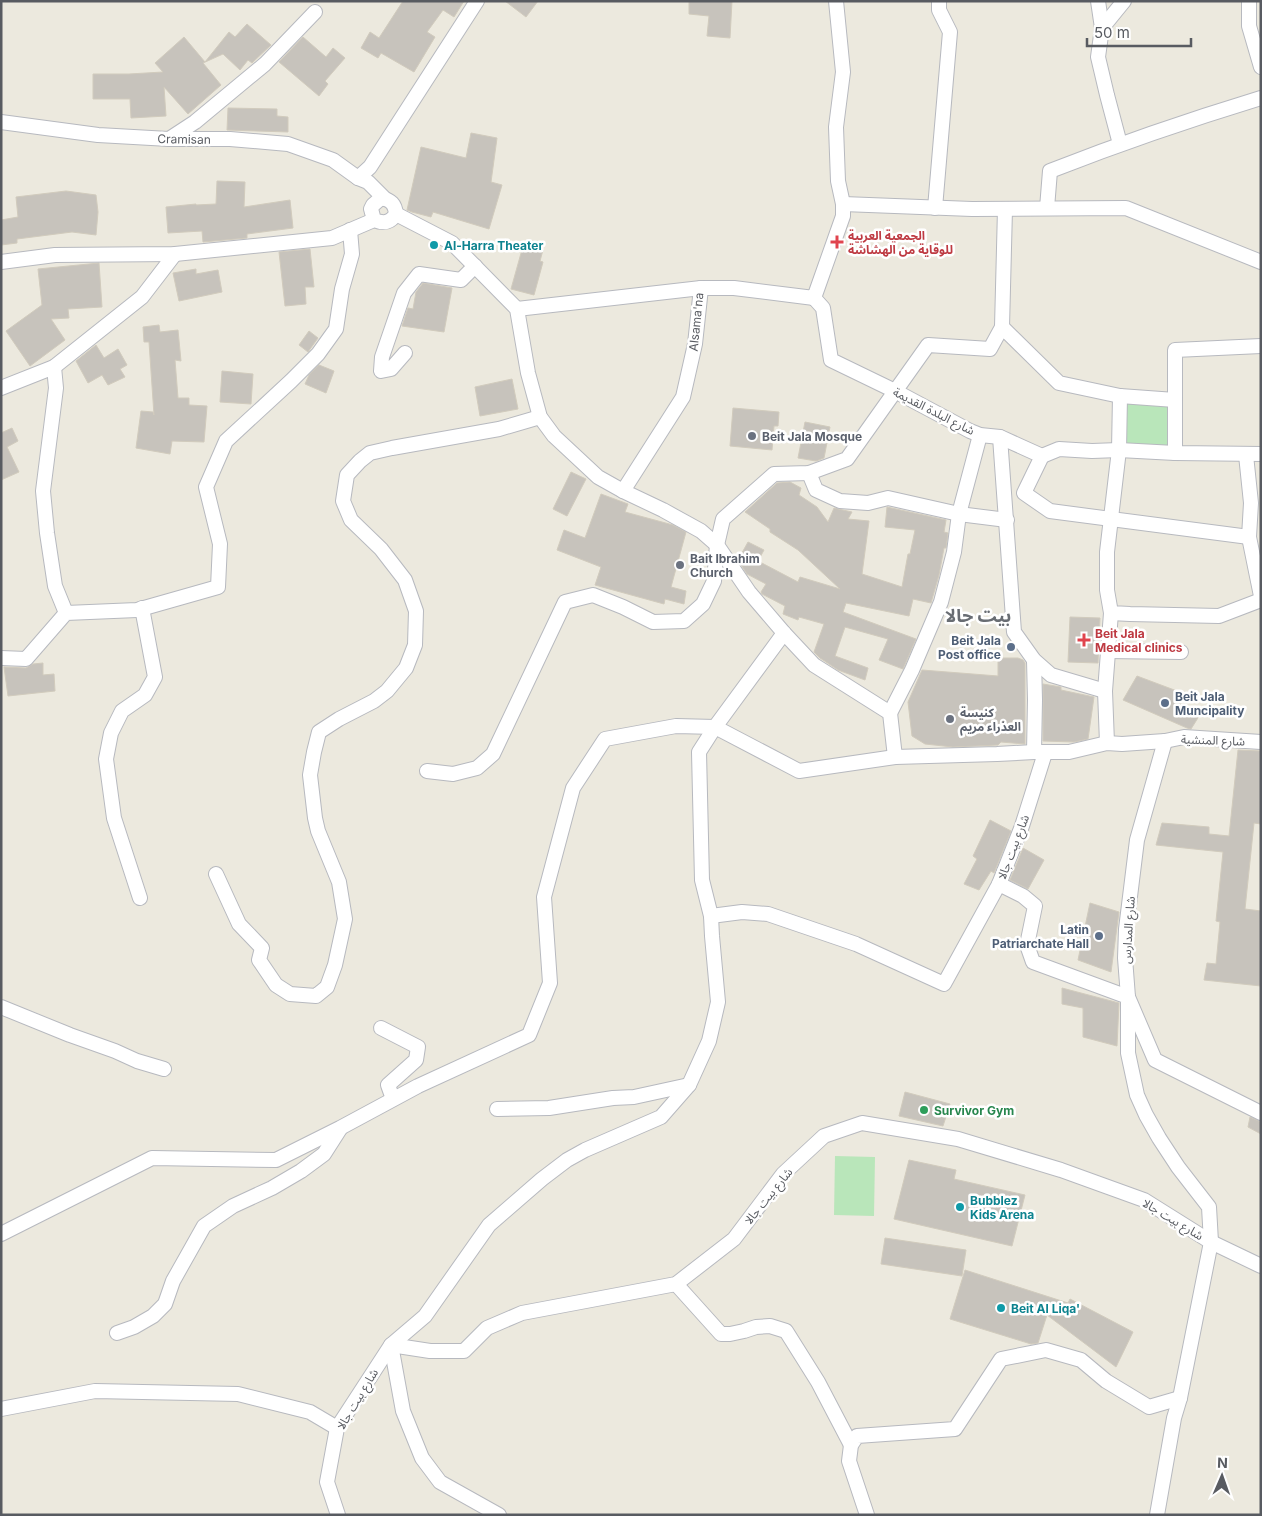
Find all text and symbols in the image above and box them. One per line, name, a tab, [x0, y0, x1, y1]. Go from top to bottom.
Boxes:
scale bar	[1087, 15, 1191, 47]
text: 50 m	[1094, 23, 1130, 42]
street label: Cramisan	[157, 131, 211, 147]
place label: الجمعية العربية للوقاية من الهشاشة	[848, 228, 953, 257]
marker: الجمعية العربية للوقاية من الهشاشة	[830, 235, 844, 249]
place label: Al-Harra Theater	[444, 238, 543, 253]
marker: Al-Harra Theater	[428, 239, 440, 251]
street label: Alsama'na	[685, 292, 707, 352]
street label: شارع البلدة القديمة	[890, 384, 977, 440]
place label: Beit Jala Mosque	[762, 429, 862, 444]
marker: Beit Jala Mosque	[746, 430, 758, 442]
place label: Bait Ibrahim Church	[690, 551, 760, 580]
marker: Bait Ibrahim Church	[674, 559, 686, 571]
district label: بيت جالا	[945, 605, 1011, 626]
place label: Beit Jala Medical clinics	[1095, 626, 1183, 655]
place label: Beit Jala Post office	[938, 633, 1001, 662]
marker: Beit Jala Medical clinics	[1077, 633, 1091, 647]
marker: Beit Jala Post office	[1005, 641, 1017, 653]
place label: Beit Jala Muncipality	[1175, 689, 1245, 718]
marker: Beit Jala Muncipality	[1159, 697, 1171, 709]
place label: كنيسة العذراء مريم	[960, 705, 1021, 736]
marker: كنيسة العذراء مريم	[944, 713, 956, 725]
street label: شارع المنشية	[1181, 731, 1245, 751]
street label: شارع بيت جالا	[994, 812, 1034, 882]
street label: شارع المدارس	[1118, 896, 1140, 964]
place label: Latin Patriarchate Hall	[992, 922, 1089, 951]
marker: Latin Patriarchate Hall	[1093, 930, 1105, 942]
place label: Survivor Gym	[934, 1103, 1014, 1118]
marker: Survivor Gym	[918, 1104, 930, 1116]
street label: شارع بيت جالا	[741, 1165, 797, 1229]
place label: Bubblez Kids Arena	[970, 1193, 1034, 1222]
street label: شارع بيت جالا	[1139, 1195, 1206, 1245]
marker: Bubblez Kids Arena	[954, 1201, 966, 1213]
place label: Beit Al Liqa'	[1011, 1301, 1080, 1316]
marker: Beit Al Liqa'	[995, 1302, 1007, 1314]
street label: شارع بيت جالا	[333, 1366, 383, 1433]
north arrow	[1197, 1451, 1247, 1501]
text: N	[1217, 1454, 1228, 1471]

